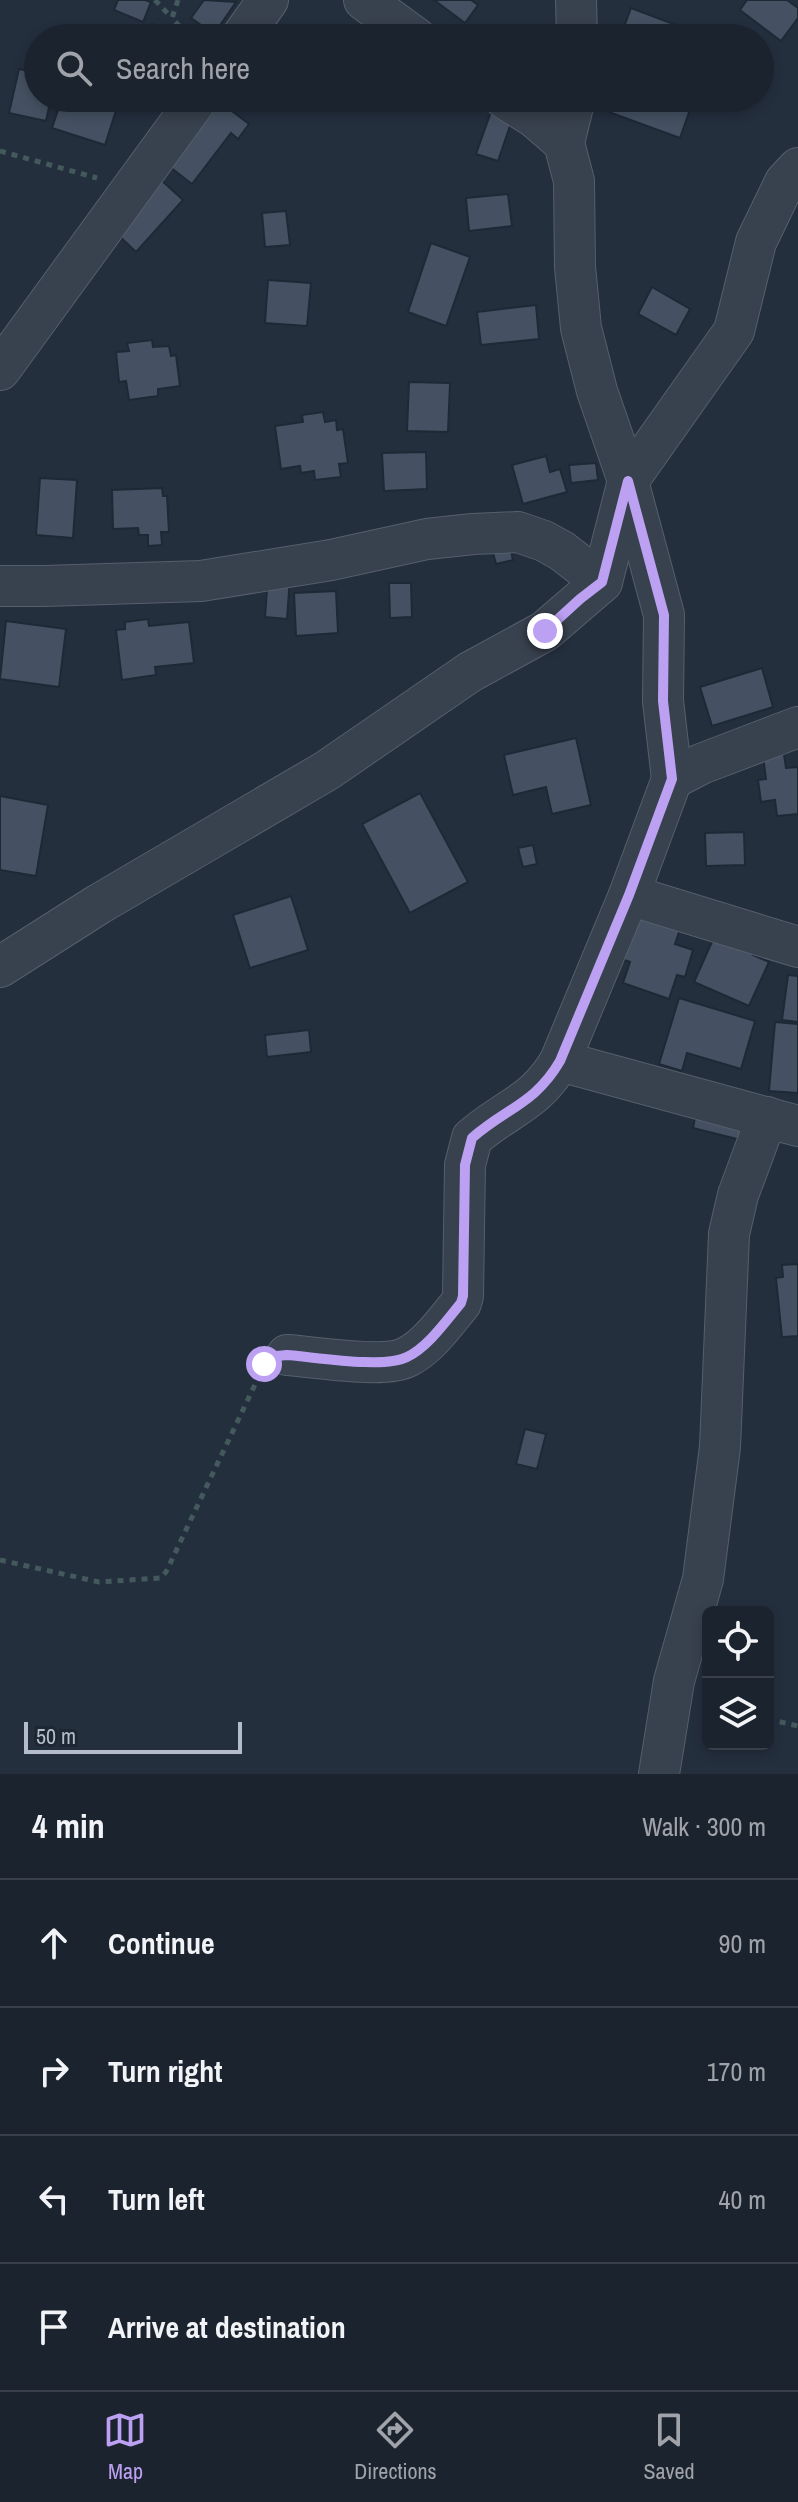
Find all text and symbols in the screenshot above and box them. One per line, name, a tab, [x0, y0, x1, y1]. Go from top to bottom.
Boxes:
search box	[24, 24, 774, 112]
icon: search	[52, 46, 96, 90]
text: Search here	[116, 48, 250, 88]
route end	[527, 613, 563, 649]
route start	[246, 1346, 282, 1382]
map controls	[702, 1606, 774, 1750]
button: locate	[702, 1606, 774, 1678]
button: layers	[702, 1678, 774, 1750]
scale bar	[24, 1718, 242, 1754]
text: 50 m	[36, 1721, 76, 1751]
text: 4 min	[32, 1803, 105, 1849]
text: Walk · 300 m	[642, 1809, 766, 1844]
icon: ahead	[32, 1921, 76, 1965]
text: Continue	[108, 1923, 215, 1963]
text: 90 m	[719, 1926, 766, 1961]
icon: right	[32, 2049, 76, 2093]
text: Turn right	[108, 2051, 222, 2091]
text: 170 m	[707, 2054, 766, 2089]
icon: left	[32, 2177, 76, 2221]
text: Turn left	[108, 2179, 205, 2219]
text: 40 m	[719, 2182, 766, 2217]
icon: arrive	[32, 2305, 76, 2349]
text: Arrive at destination	[108, 2307, 346, 2347]
tab: Map	[103, 2408, 147, 2486]
tab: Directions	[354, 2408, 437, 2486]
tab: Saved	[643, 2408, 695, 2486]

